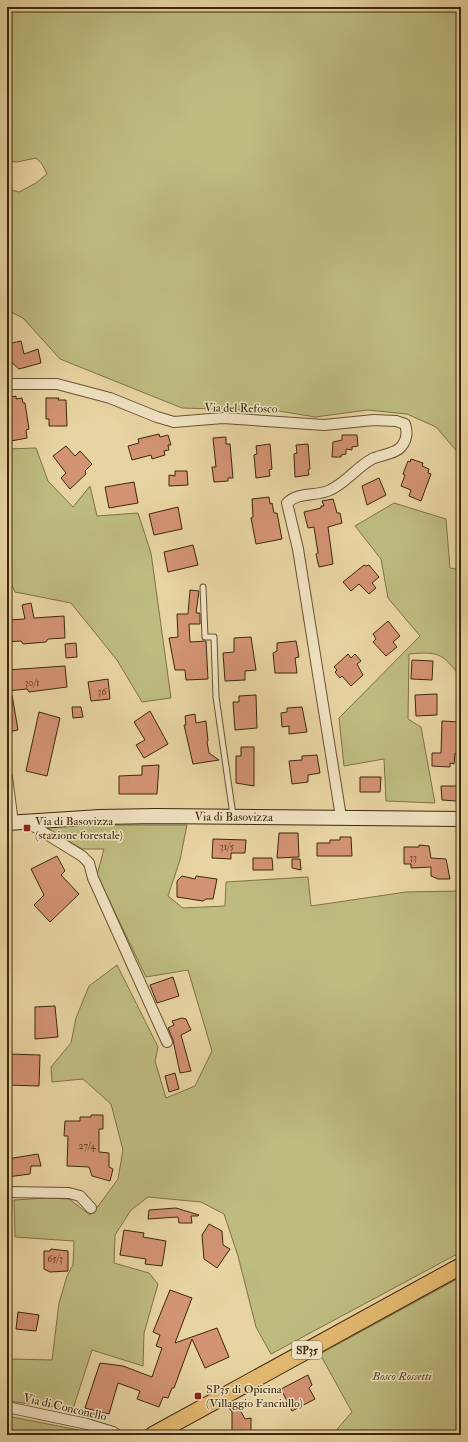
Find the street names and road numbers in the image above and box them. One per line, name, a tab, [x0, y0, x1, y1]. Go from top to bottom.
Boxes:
street label: Via del Refosco	[204, 400, 278, 417]
street label: Via di Basovizza	[195, 809, 274, 825]
road number: SP35	[292, 1341, 322, 1359]
street label: Via di Conconello	[22, 1391, 108, 1424]

